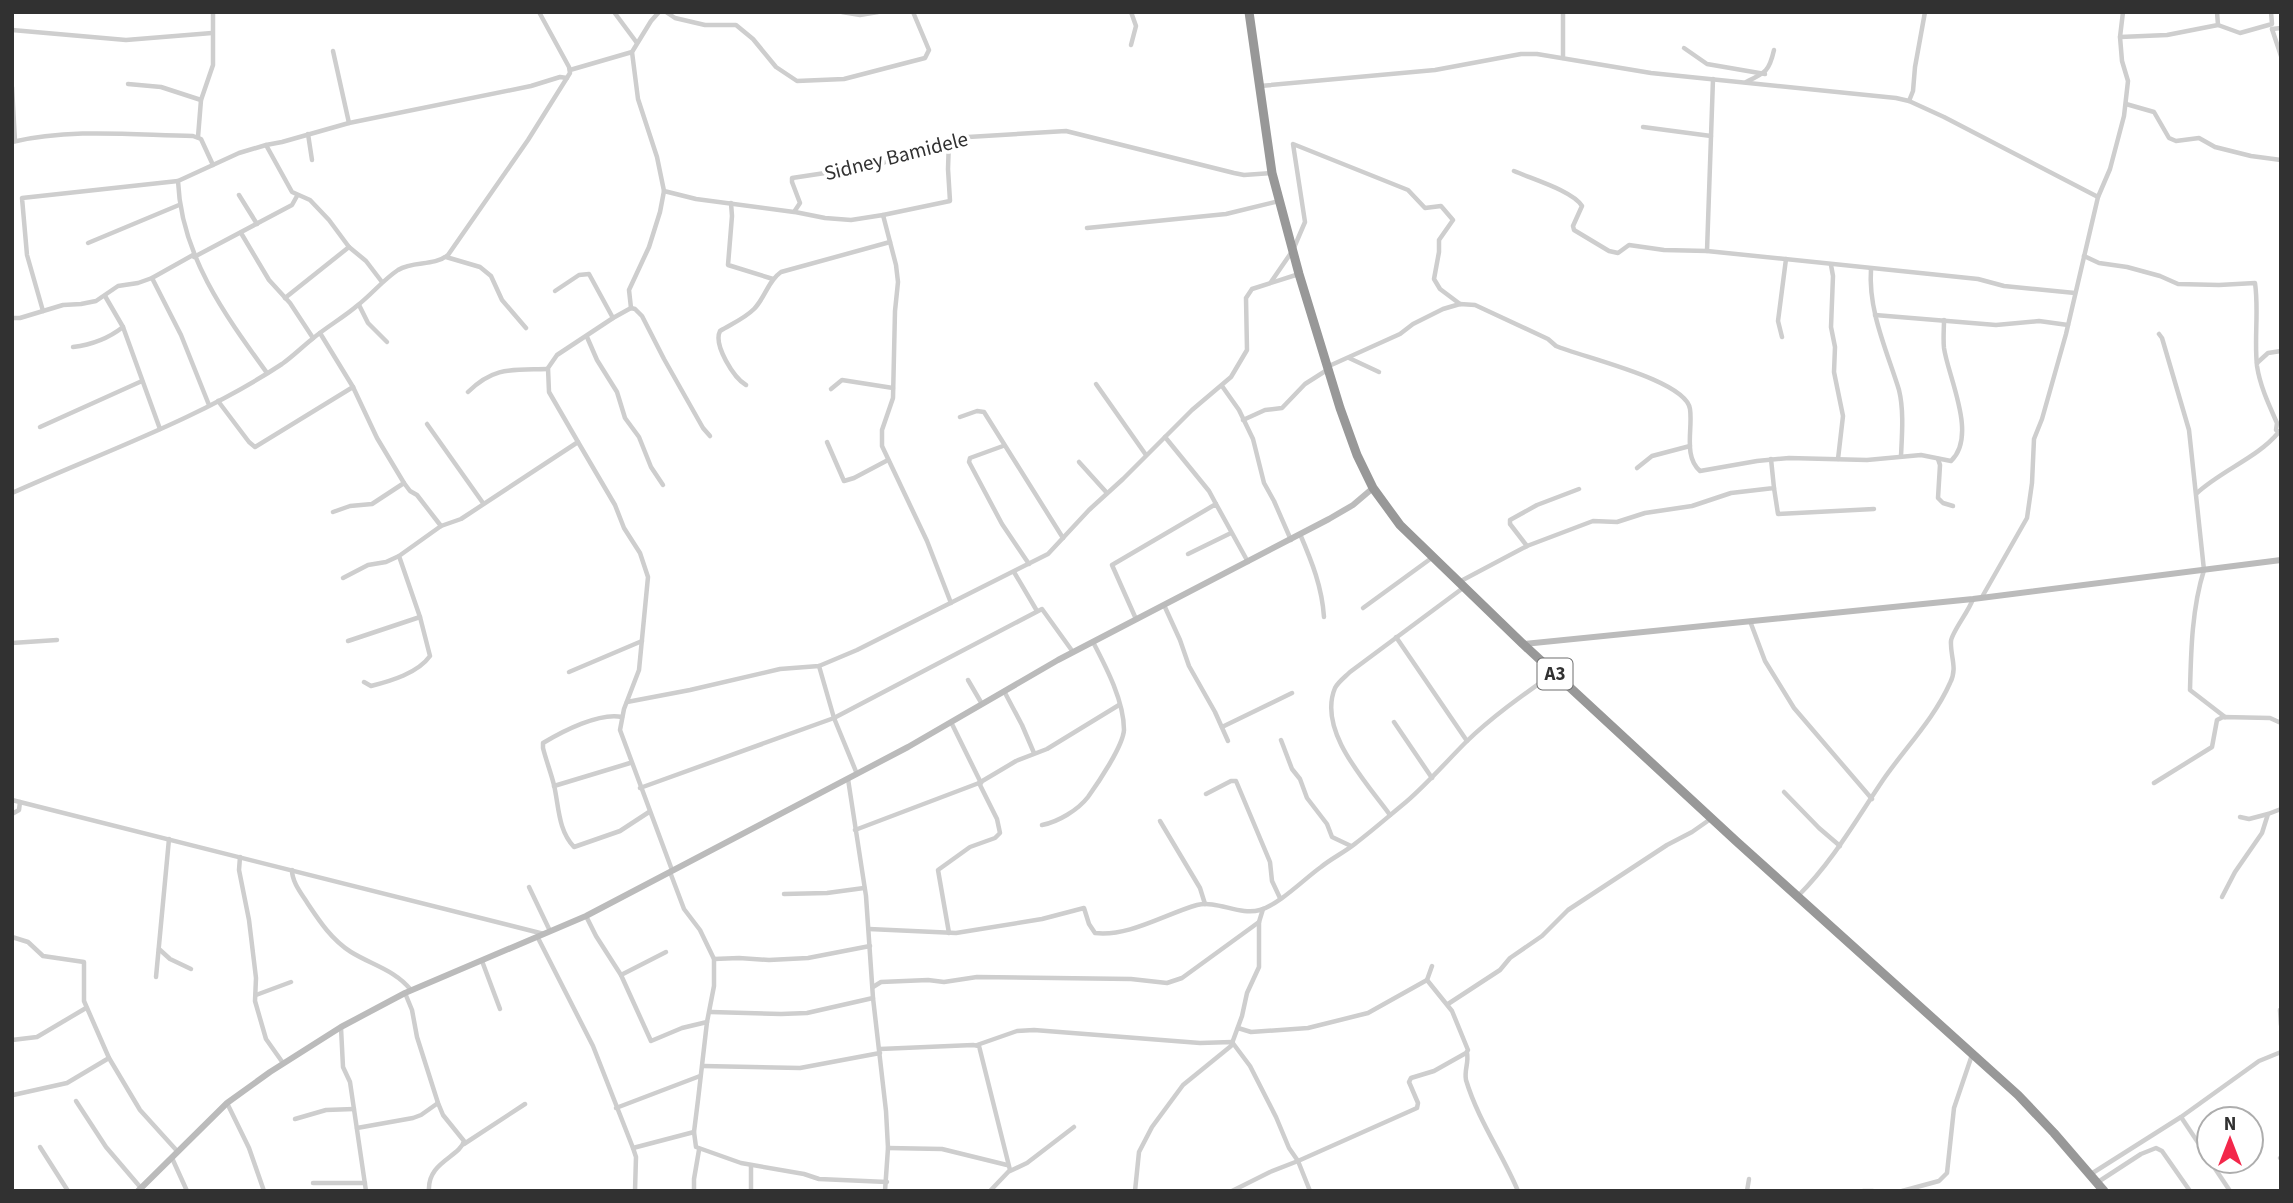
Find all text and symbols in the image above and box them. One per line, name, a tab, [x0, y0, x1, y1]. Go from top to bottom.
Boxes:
street label: Sidney Bamidele	[821, 124, 971, 188]
road number: A3	[1538, 659, 1572, 690]
north arrow	[2195, 1105, 2265, 1175]
text: N	[2224, 1111, 2236, 1138]

